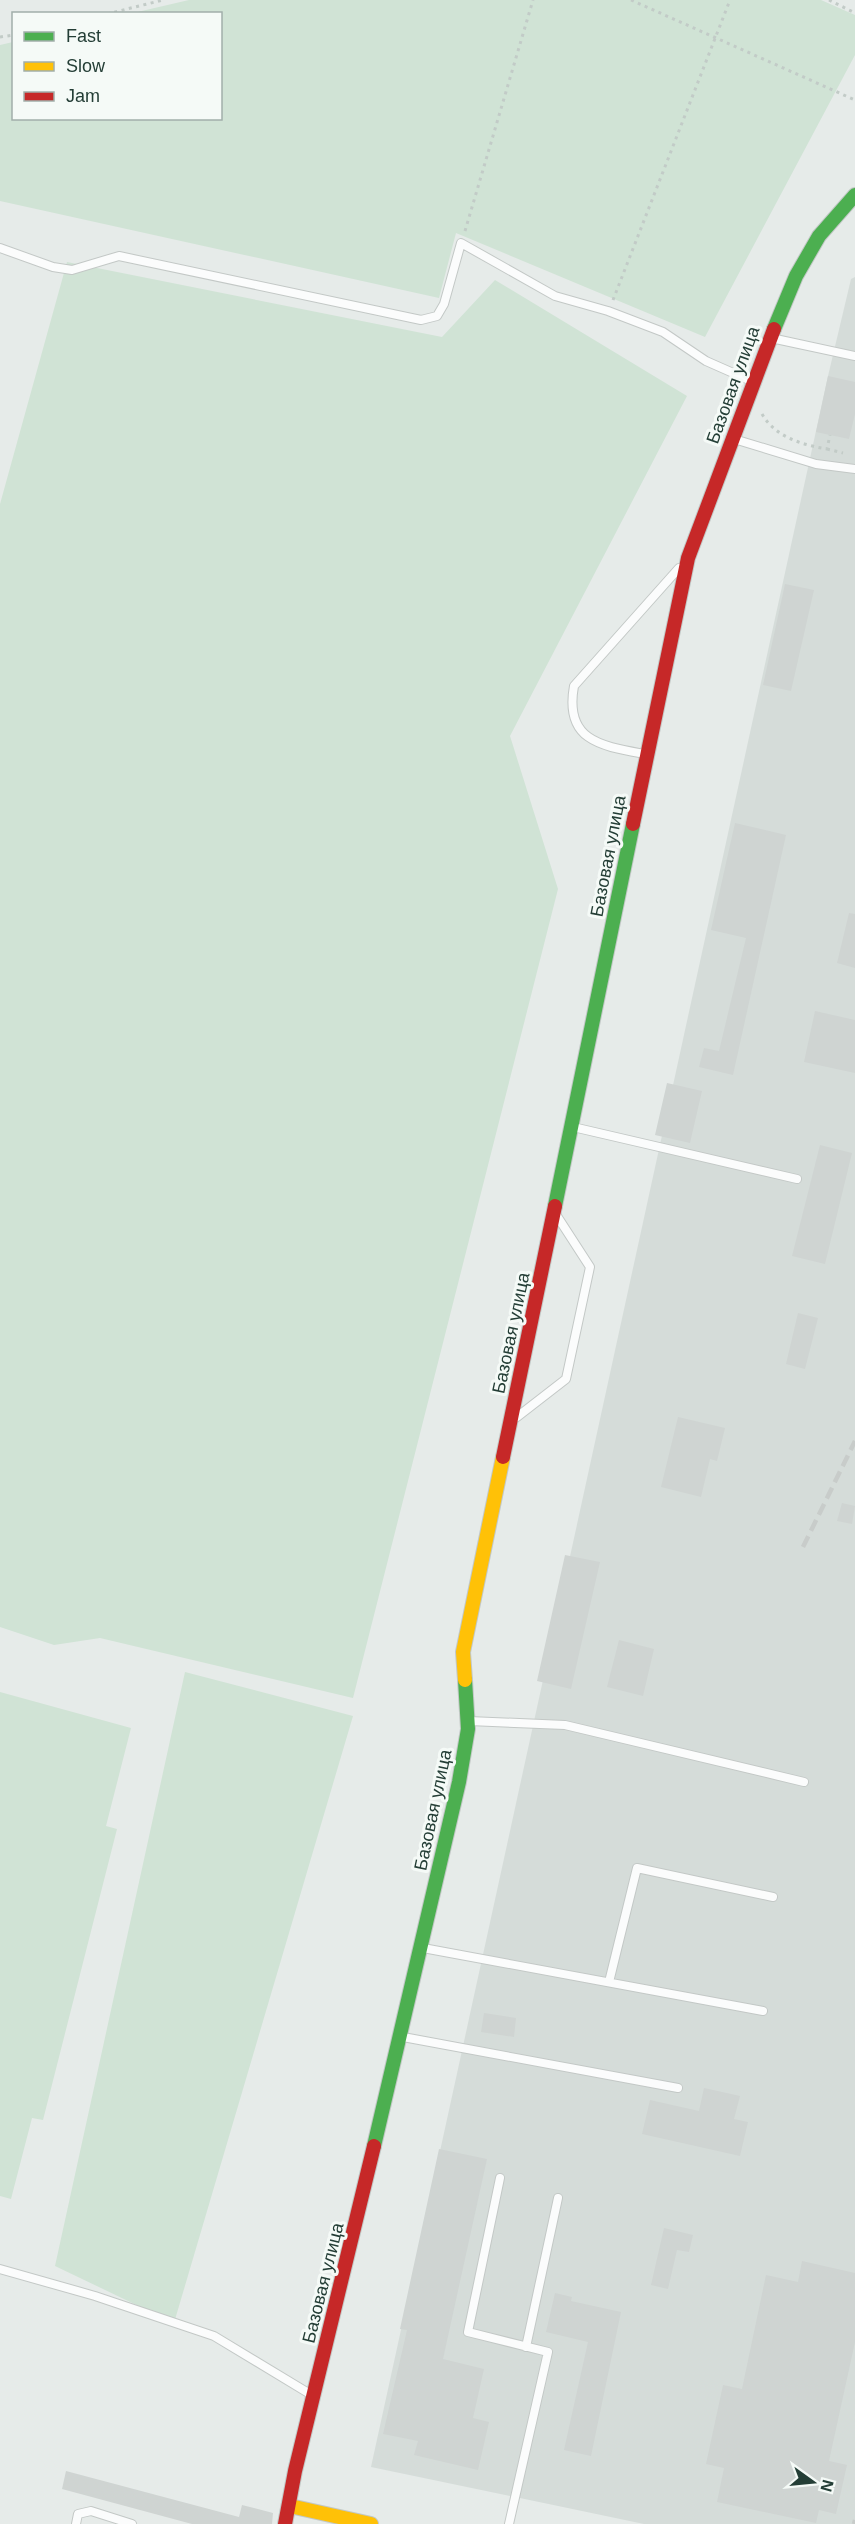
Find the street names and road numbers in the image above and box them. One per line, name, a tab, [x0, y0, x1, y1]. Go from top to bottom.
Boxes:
street label: Базовая улица	[703, 323, 764, 446]
street label: Базовая улица	[586, 793, 630, 918]
street label: Базовая улица	[488, 1270, 534, 1395]
street label: Базовая улица	[410, 1747, 456, 1872]
street label: Базовая улица	[298, 2220, 348, 2345]

